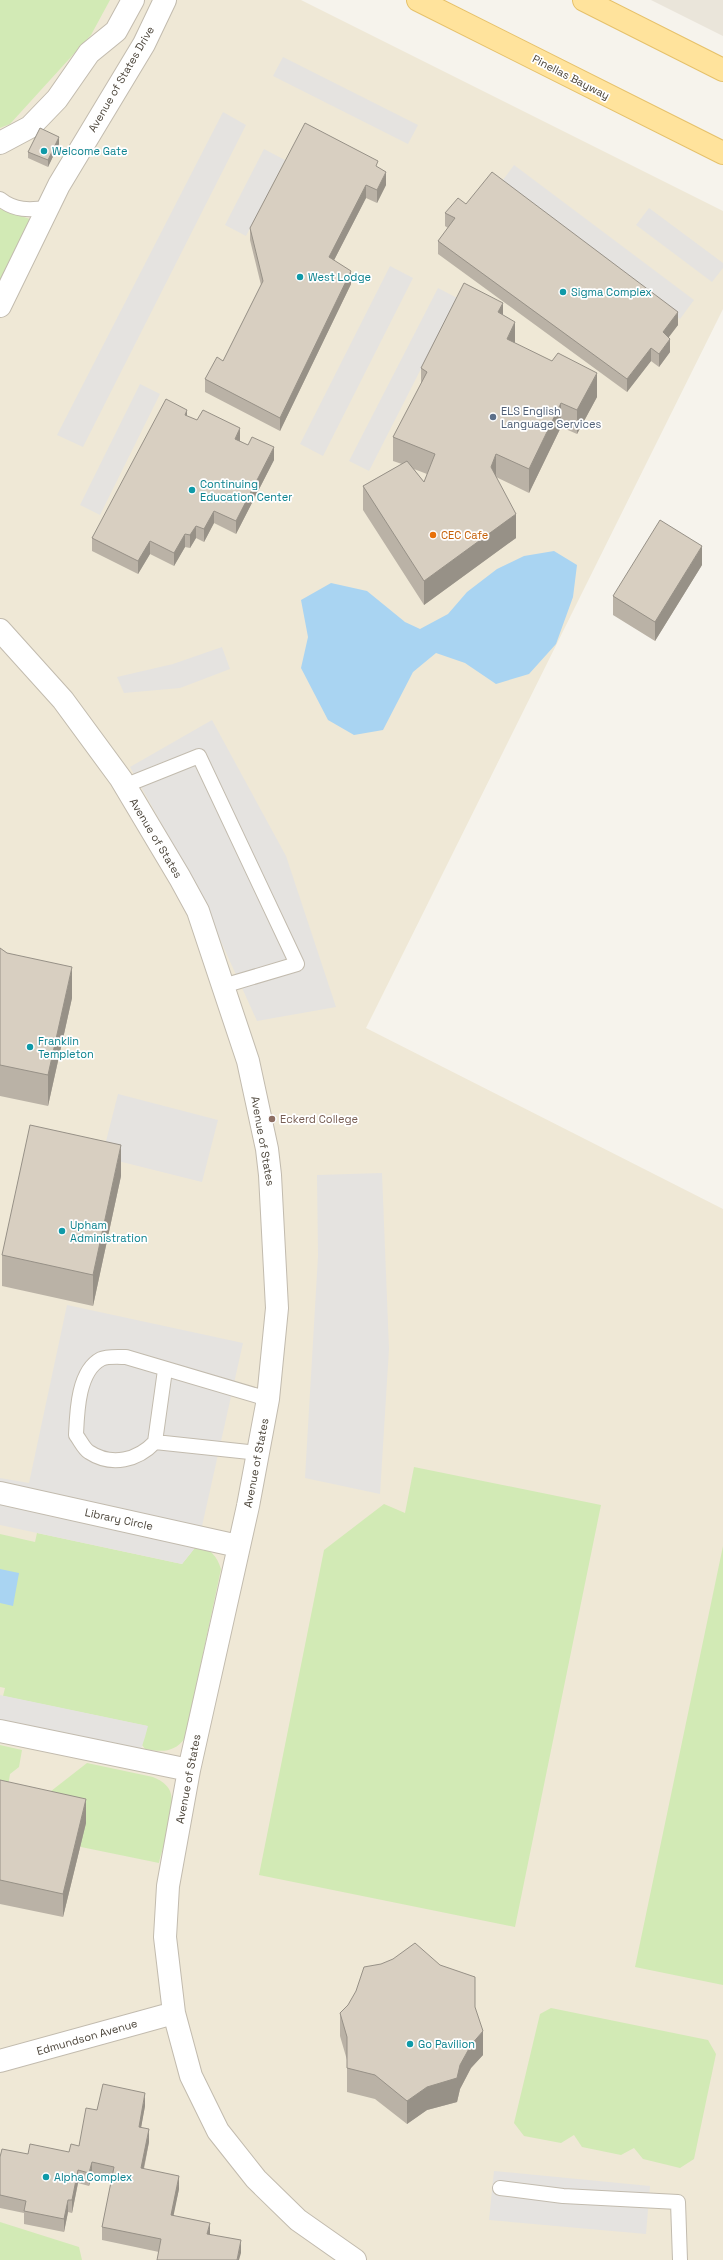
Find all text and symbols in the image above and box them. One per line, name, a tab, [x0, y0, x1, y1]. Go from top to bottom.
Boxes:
street label: Avenue of States Drive	[85, 24, 157, 134]
street label: Pinellas Bayway	[530, 52, 612, 102]
place label: Welcome Gate	[52, 144, 127, 158]
marker: Welcome Gate	[39, 146, 49, 156]
place label: West Lodge	[308, 270, 371, 284]
marker: West Lodge	[295, 272, 305, 282]
place label: Sigma Complex	[571, 285, 652, 299]
marker: Sigma Complex	[558, 287, 568, 297]
place label: ELS English Language Services	[501, 404, 602, 431]
marker: ELS English Language Services	[488, 412, 498, 422]
place label: Continuing Education Center	[200, 477, 292, 504]
marker: Continuing Education Center	[187, 485, 197, 495]
place label: CEC Cafe	[441, 528, 488, 542]
marker: CEC Cafe	[428, 530, 438, 540]
street label: Avenue of States	[127, 795, 186, 881]
place label: Franklin Templeton	[38, 1034, 94, 1061]
marker: Franklin Templeton	[25, 1042, 35, 1052]
street label: Avenue of States	[248, 1095, 278, 1187]
place label: Eckerd College	[280, 1112, 358, 1126]
marker: Eckerd College	[267, 1114, 277, 1124]
place label: Upham Administration	[70, 1218, 148, 1245]
marker: Upham Administration	[57, 1226, 67, 1236]
street label: Avenue of States	[240, 1417, 272, 1509]
street label: Library Circle	[84, 1505, 154, 1533]
street label: Avenue of States	[172, 1733, 204, 1825]
street label: Edmundson Avenue	[35, 2016, 139, 2058]
place label: Go Pavilion	[418, 2037, 475, 2051]
marker: Go Pavilion	[405, 2039, 415, 2049]
place label: Alpha Complex	[54, 2170, 133, 2184]
marker: Alpha Complex	[41, 2172, 51, 2182]

